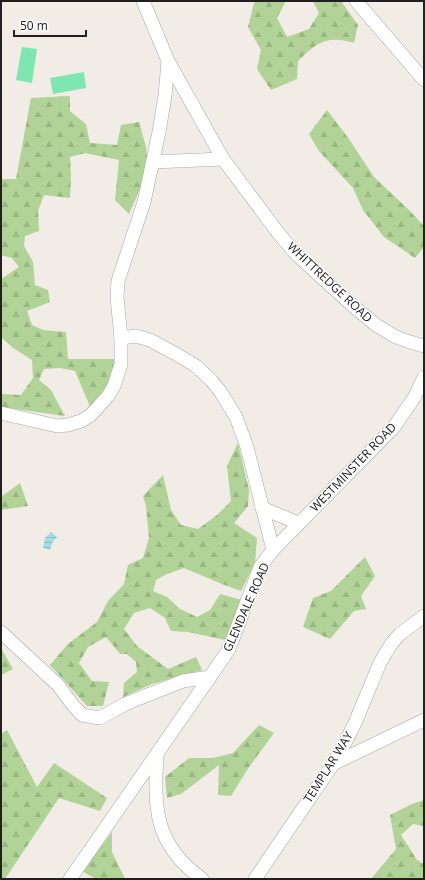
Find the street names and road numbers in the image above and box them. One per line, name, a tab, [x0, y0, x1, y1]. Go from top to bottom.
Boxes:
street label: WHITTREDGE ROAD	[284, 238, 376, 326]
street label: WESTMINSTER ROAD	[306, 419, 400, 515]
street label: GLENDALE ROAD	[219, 560, 273, 654]
street label: TEMPLAR WAY	[299, 728, 357, 806]

